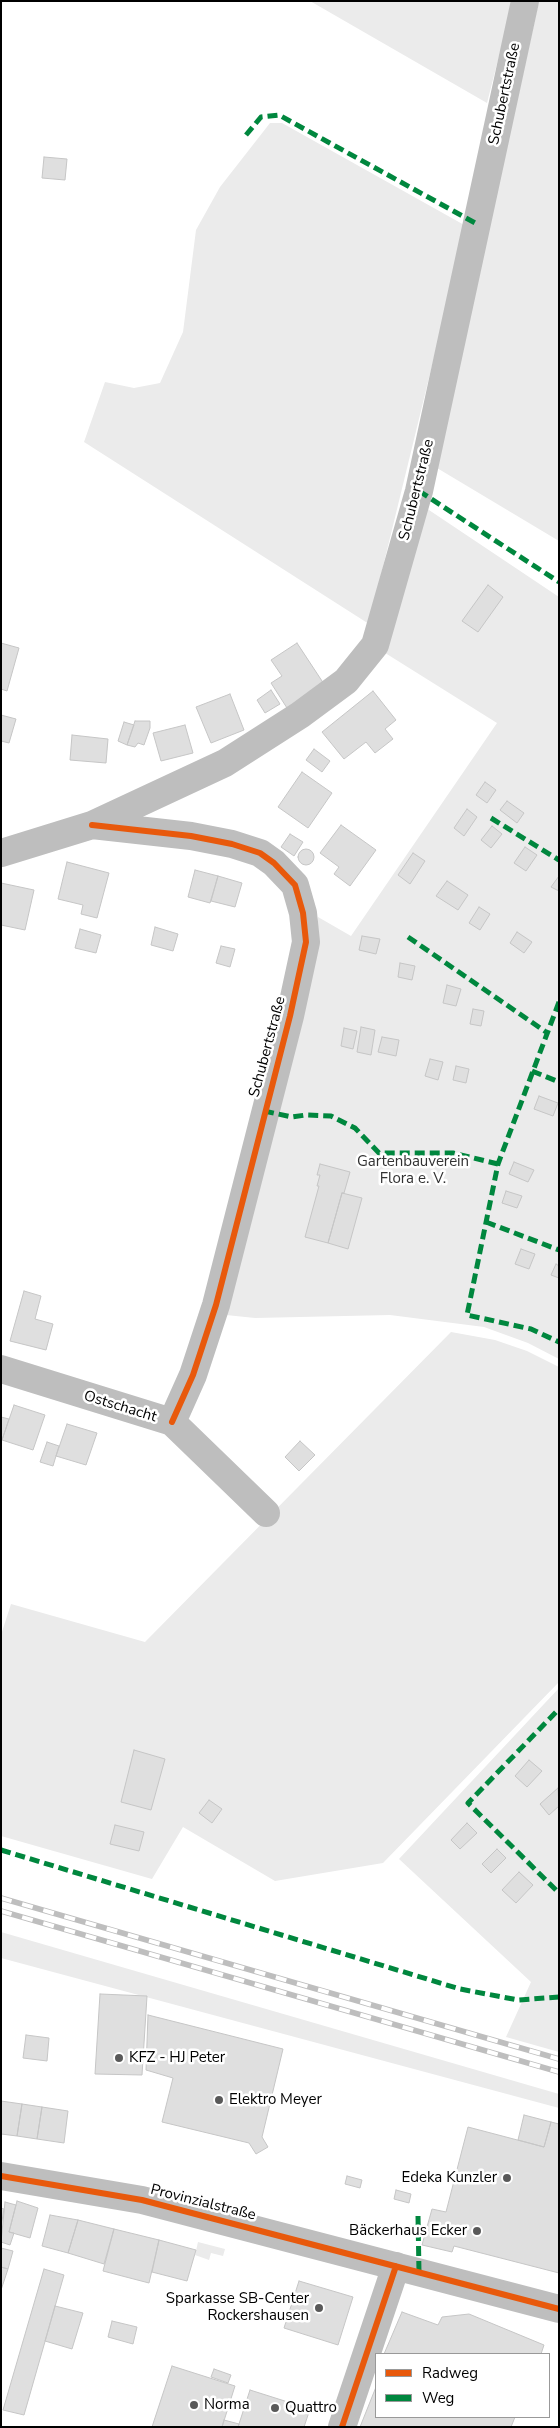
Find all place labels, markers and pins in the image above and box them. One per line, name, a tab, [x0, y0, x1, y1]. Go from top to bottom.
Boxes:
place label: KFZ - HJ Peter	[129, 2049, 225, 2067]
marker: KFZ - HJ Peter	[113, 2052, 125, 2064]
place label: Elektro Meyer	[229, 2091, 322, 2109]
marker: Elektro Meyer	[213, 2094, 225, 2106]
place label: Edeka Kunzler	[402, 2169, 497, 2187]
marker: Edeka Kunzler	[501, 2172, 513, 2184]
place label: Bäckerhaus Ecker	[349, 2222, 467, 2240]
marker: Bäckerhaus Ecker	[471, 2225, 483, 2237]
place label: Sparkasse SB-Center Rockershausen	[166, 2290, 309, 2325]
marker: Sparkasse SB-Center Rockershausen	[313, 2302, 325, 2314]
place label: Norma	[204, 2396, 250, 2414]
marker: Norma	[188, 2399, 200, 2411]
place label: Quattro	[285, 2399, 337, 2417]
marker: Quattro	[269, 2402, 281, 2414]

